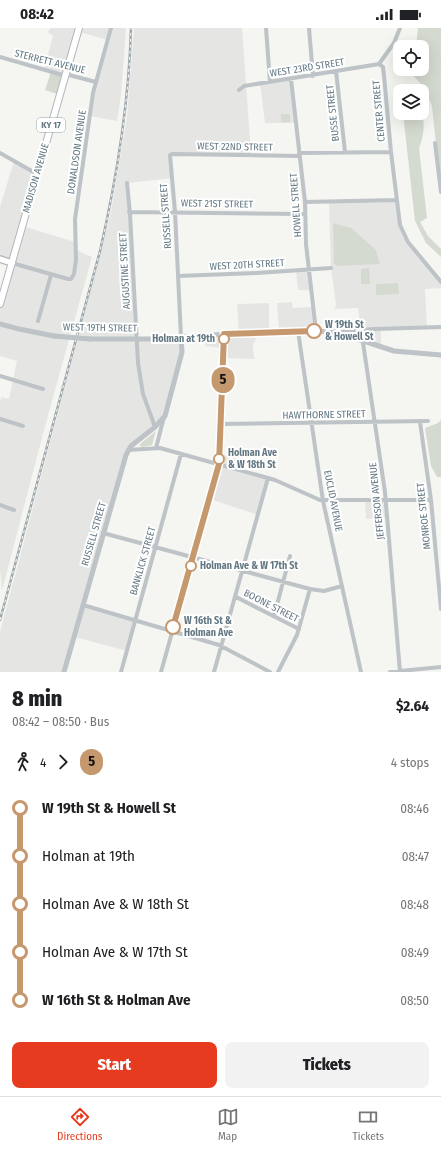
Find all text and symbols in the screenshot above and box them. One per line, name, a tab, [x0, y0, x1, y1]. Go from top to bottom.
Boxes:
text: 08:42	[20, 5, 54, 23]
map controls	[393, 40, 429, 120]
button: locate	[393, 40, 429, 76]
street label: STERRETT AVENUE	[13, 47, 87, 77]
street label: WEST 23RD STREET	[269, 56, 345, 80]
street label: CENTER STREET	[370, 79, 388, 142]
street label: BUSSE STREET	[324, 84, 342, 142]
button: layers	[393, 84, 429, 120]
street label: DONALDSON AVENUE	[65, 109, 89, 195]
road number: KY 17	[37, 118, 65, 132]
street label: WEST 22ND STREET	[197, 140, 273, 154]
street label: MADISON AVENUE	[20, 141, 52, 214]
street label: HOWELL STREET	[288, 172, 304, 238]
street label: RUSSELL STREET	[158, 182, 174, 249]
street label: WEST 21ST STREET	[181, 197, 254, 211]
street label: AUGUSTINE STREET	[117, 232, 133, 310]
street label: WEST 20TH STREET	[209, 257, 285, 273]
place label: W 19th St & Howell St	[325, 319, 374, 343]
street label: WEST 19TH STREET	[63, 321, 138, 335]
marker: W 19th St & Howell St	[306, 323, 322, 339]
place label: Holman at 19th	[152, 333, 215, 345]
marker: Holman at 19th	[218, 333, 230, 345]
line badge: 5	[210, 367, 236, 393]
text: 5	[220, 371, 226, 388]
street label: HAWTHORNE STREET	[282, 408, 366, 422]
place label: Holman Ave & W 18th St	[228, 447, 277, 471]
marker: Holman Ave & W 18th St	[213, 453, 225, 465]
street label: JEFFERSON AVENUE	[367, 462, 387, 540]
street label: EUCLID AVENUE	[321, 469, 345, 533]
street label: MONROE STREET	[414, 482, 433, 550]
street label: RUSSELL STREET	[79, 500, 109, 567]
street label: BANKLICK STREET	[127, 525, 159, 597]
marker: Holman Ave & W 17th St	[185, 560, 197, 572]
place label: Holman Ave & W 17th St	[200, 560, 299, 572]
street label: BOONE STREET	[242, 587, 301, 625]
place label: W 16th St & Holman Ave	[184, 615, 233, 639]
marker: W 16th St & Holman Ave	[165, 619, 181, 635]
text: 8 min	[12, 685, 62, 712]
text: $2.64	[396, 697, 429, 715]
text: 08:42 – 08:50 · Bus	[12, 714, 109, 729]
icon: walk	[12, 751, 34, 773]
icon: forward	[52, 751, 74, 773]
text: 5	[88, 753, 95, 770]
text: 4	[40, 755, 46, 770]
text: 4 stops	[391, 755, 429, 770]
text: W 19th St & Howell St	[42, 799, 176, 817]
text: 08:46	[400, 801, 429, 816]
text: Holman at 19th	[42, 847, 135, 865]
text: 08:47	[402, 849, 429, 864]
text: Holman Ave & W 18th St	[42, 895, 189, 913]
text: 08:48	[400, 897, 429, 912]
text: Holman Ave & W 17th St	[42, 943, 188, 961]
text: 08:49	[401, 945, 429, 960]
text: W 16th St & Holman Ave	[42, 991, 191, 1009]
text: 08:50	[400, 993, 429, 1008]
button: Start	[12, 1042, 217, 1088]
button: Tickets	[225, 1042, 429, 1088]
tab: Directions	[57, 1106, 103, 1143]
tab: Map	[217, 1106, 239, 1143]
tab: Tickets	[353, 1106, 384, 1143]

